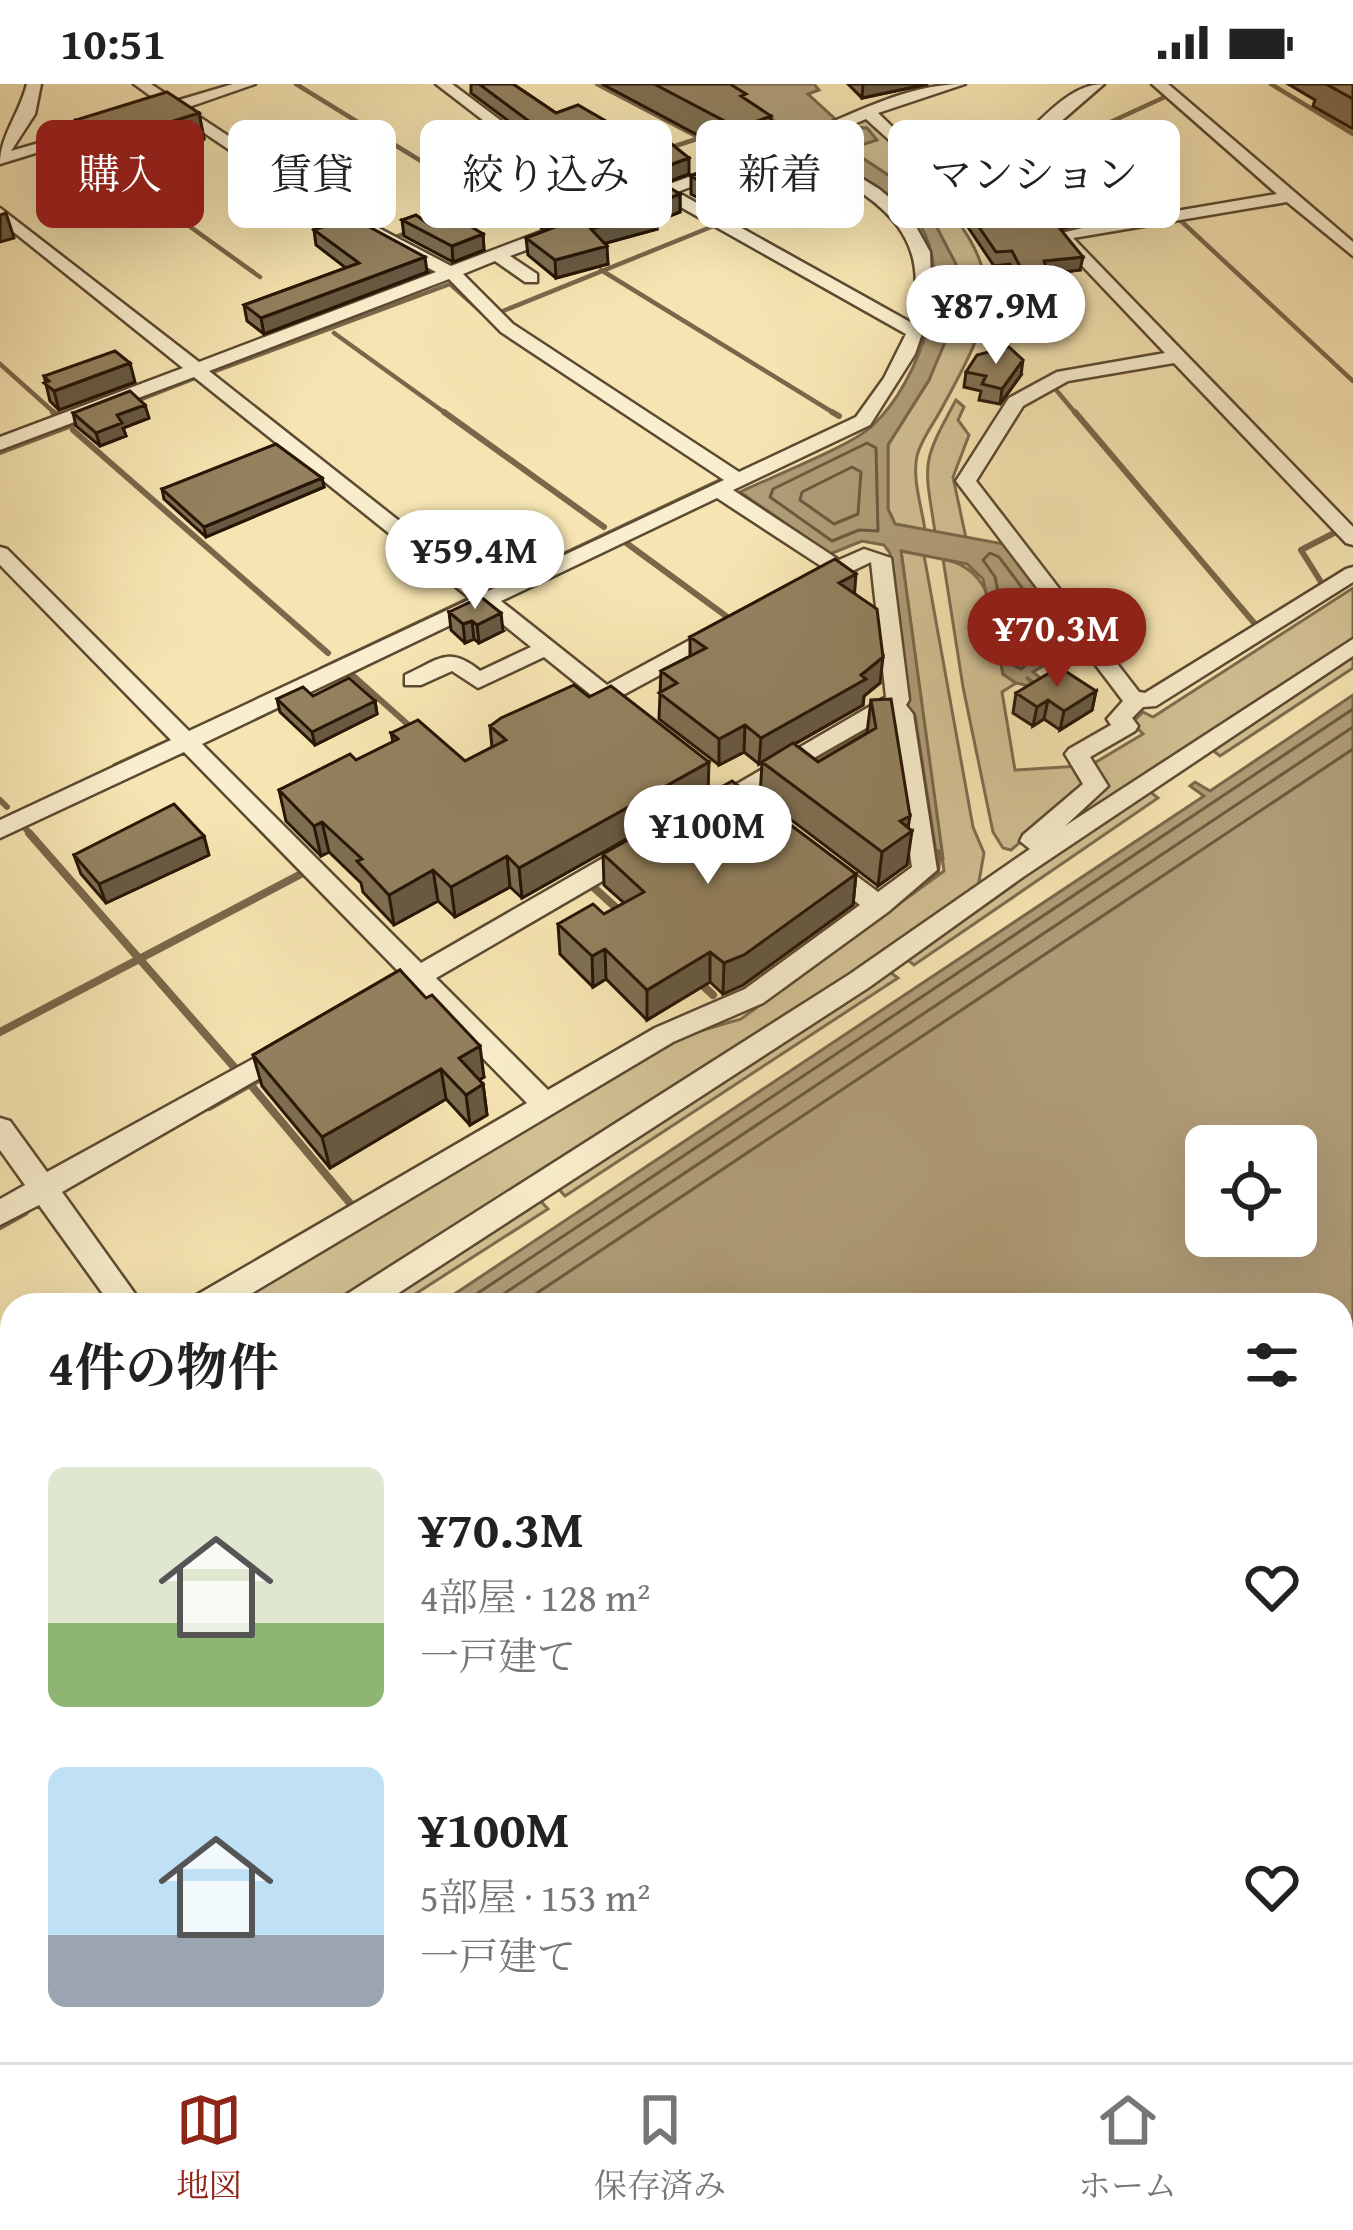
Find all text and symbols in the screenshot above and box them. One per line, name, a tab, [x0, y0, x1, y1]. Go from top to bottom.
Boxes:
text: 10:51	[60, 10, 166, 75]
chip: 購入	[36, 120, 204, 228]
chip: 賃貸	[228, 120, 396, 228]
chip: 絞り込み	[420, 120, 672, 228]
chip: 新着	[696, 120, 864, 228]
chip: マンション	[888, 120, 1180, 228]
pin: ¥87.9M	[898, 265, 1094, 367]
text: ¥87.9M	[933, 275, 1059, 332]
pin: ¥59.4M	[377, 510, 573, 612]
text: ¥59.4M	[412, 520, 538, 577]
pin: ¥70.3M	[959, 588, 1155, 690]
text: ¥70.3M	[994, 598, 1120, 655]
pin: ¥100M	[624, 785, 792, 887]
text: ¥100M	[651, 795, 765, 852]
map controls	[1185, 1125, 1317, 1257]
button: locate	[1185, 1125, 1317, 1257]
text: 4件の物件	[48, 1329, 278, 1404]
icon: filters	[1239, 1332, 1305, 1398]
text: ¥70.3M	[420, 1491, 584, 1566]
icon: home	[144, 1515, 288, 1659]
icon: heart	[1239, 1554, 1305, 1620]
text: 4部屋 · 128 m²	[420, 1568, 650, 1625]
text: 一戸建て	[420, 1627, 576, 1684]
text: ¥100M	[420, 1791, 570, 1866]
icon: home	[144, 1815, 288, 1959]
icon: heart	[1239, 1854, 1305, 1920]
text: 5部屋 · 153 m²	[420, 1868, 650, 1925]
text: 一戸建て	[420, 1927, 576, 1984]
tab: 地図	[176, 2087, 242, 2209]
tab: 保存済み	[594, 2087, 726, 2209]
tab: ホーム	[1078, 2087, 1177, 2209]

